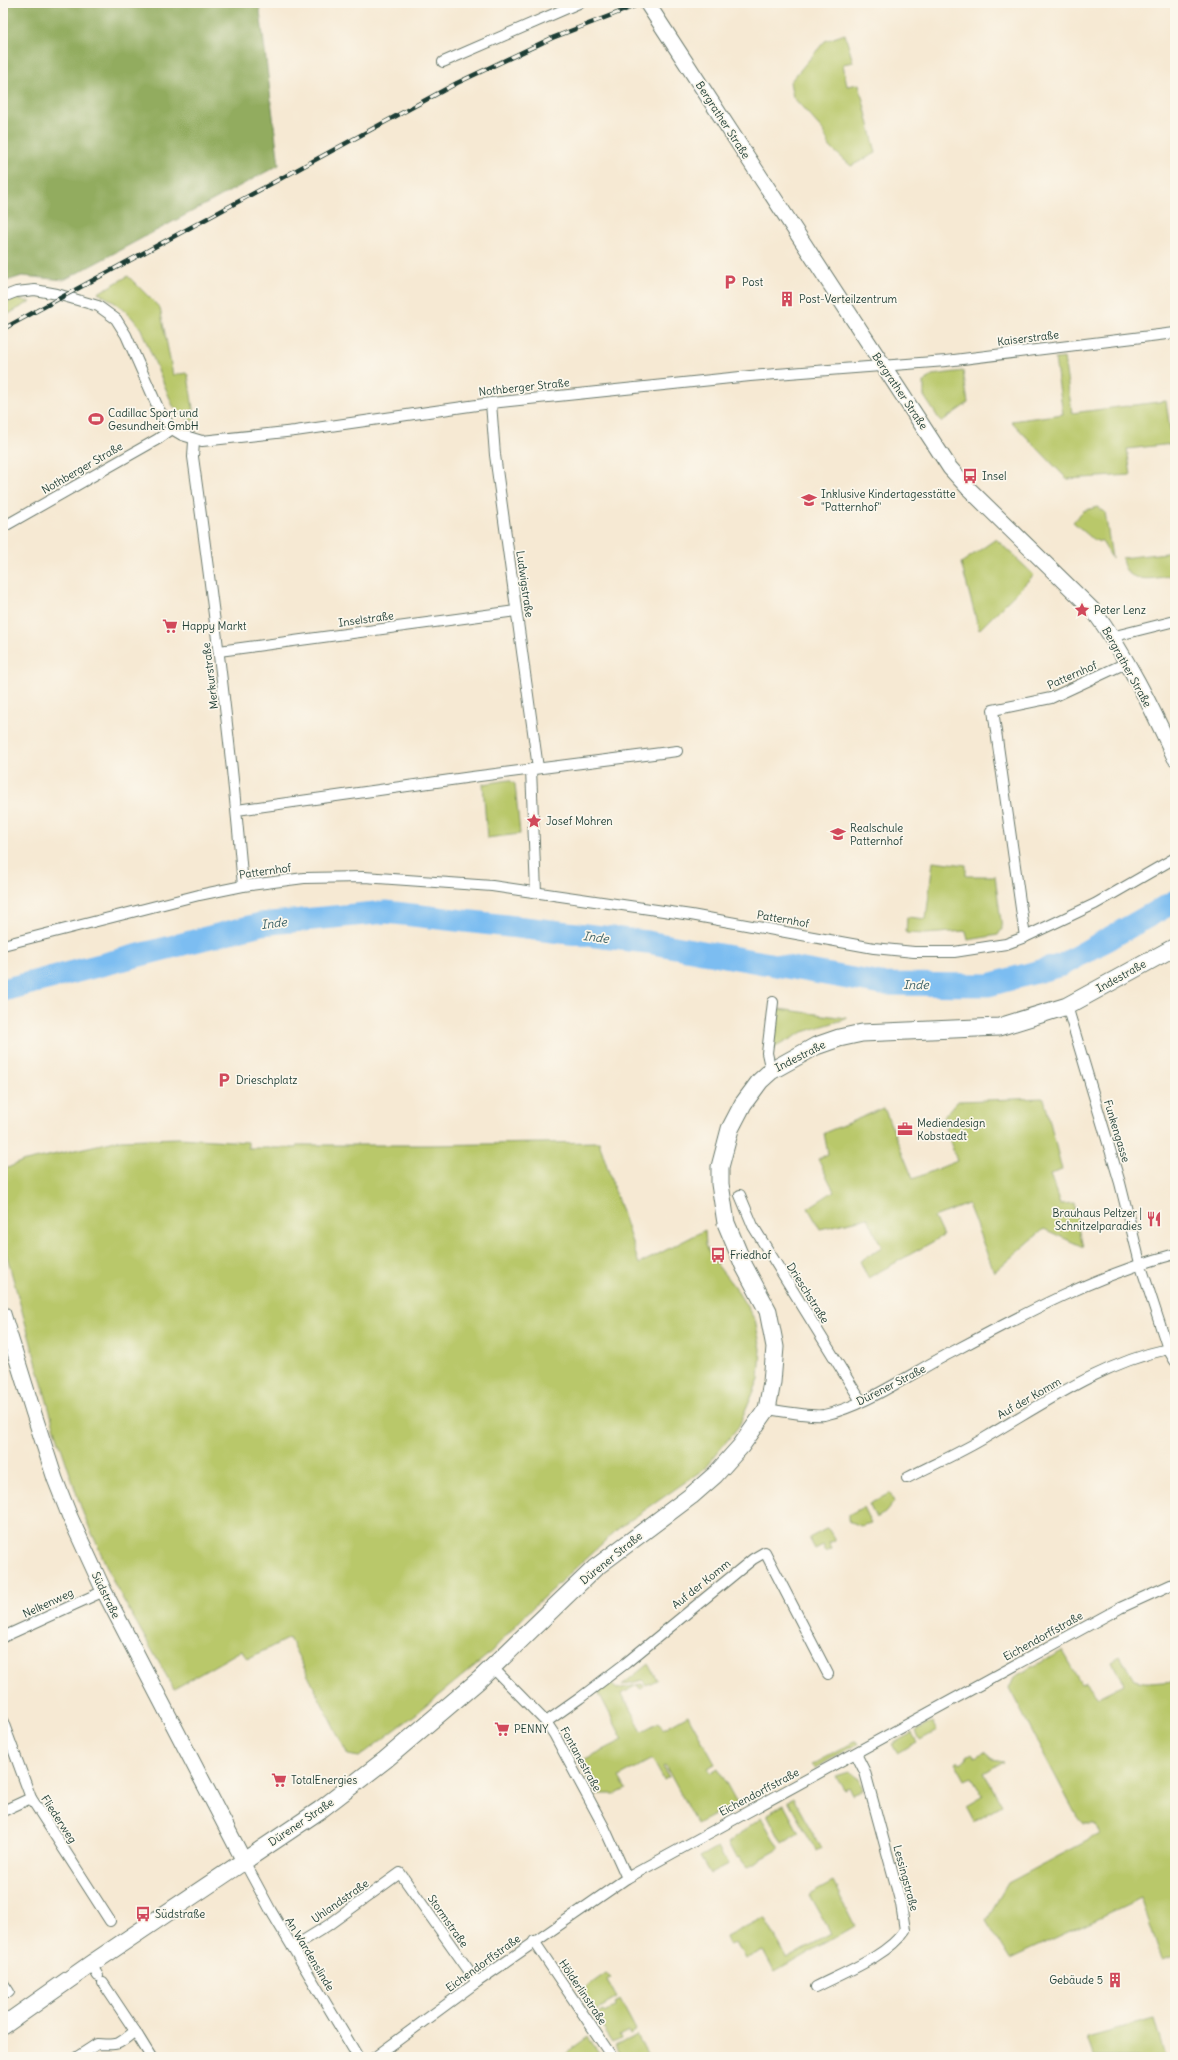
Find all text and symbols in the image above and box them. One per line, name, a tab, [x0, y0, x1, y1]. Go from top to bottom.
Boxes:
street label: Bergrather Straße	[693, 79, 753, 161]
parking icon: Post	[721, 273, 739, 291]
place label: Post	[742, 275, 764, 289]
building icon: Post-Verteilzentrum	[778, 290, 796, 308]
place label: Post-Verteilzentrum	[799, 292, 898, 306]
street label: Kaiserstraße	[996, 327, 1060, 349]
street label: Bergrather Straße	[869, 350, 931, 432]
street label: Nothberger Straße	[478, 375, 570, 399]
place label: Cadillac Sport und Gesundheit GmbH	[108, 406, 199, 433]
sports icon: Cadillac Sport und Gesundheit GmbH	[87, 410, 105, 428]
street label: Nothberger Straße	[39, 439, 125, 497]
bus stop icon: Insel	[961, 467, 979, 485]
place label: Insel	[982, 469, 1007, 483]
place label: Inklusive Kindertagesstätte "Patternhof"	[821, 487, 956, 514]
school or university icon: Inklusive Kindertagesstätte "Patternhof"	[800, 491, 818, 509]
street label: Ludwigstraße	[513, 550, 537, 618]
place icon: Peter Lenz	[1073, 601, 1091, 619]
place label: Peter Lenz	[1094, 603, 1146, 617]
street label: Inselstraße	[337, 608, 395, 630]
supermarket icon: Happy Markt	[161, 617, 179, 635]
place label: Happy Markt	[182, 619, 247, 633]
street label: Bergrather Straße	[1099, 624, 1155, 710]
street label: Merkurstraße	[199, 642, 221, 710]
street label: Patternhof	[1045, 658, 1099, 692]
place icon: Josef Mohren	[525, 812, 543, 830]
place label: Josef Mohren	[546, 814, 613, 828]
place label: Realschule Patternhof	[850, 821, 903, 848]
school or university icon: Realschule Patternhof	[829, 825, 847, 843]
street label: Patternhof	[238, 860, 292, 882]
street label: Patternhof	[756, 908, 811, 931]
water label: Inde	[260, 914, 289, 932]
water label: Inde	[582, 928, 611, 946]
street label: Indestraße	[1094, 957, 1148, 995]
water label: Inde	[903, 977, 930, 992]
street label: Indestraße	[772, 1037, 828, 1075]
parking icon: Drieschplatz	[215, 1071, 233, 1089]
place label: Drieschplatz	[236, 1073, 298, 1087]
street label: Funkengasse	[1101, 1098, 1133, 1164]
place label: Mediendesign Kobstaedt	[917, 1116, 985, 1143]
office icon: Mediendesign Kobstaedt	[896, 1120, 914, 1138]
place label: Brauhaus Peltzer | Schnitzelparadies	[1052, 1206, 1142, 1233]
restaurant icon: Brauhaus Peltzer | Schnitzelparadies	[1145, 1210, 1163, 1228]
bus stop icon: Friedhof	[709, 1246, 727, 1264]
place label: Friedhof	[730, 1248, 772, 1262]
street label: Drieschstraße	[784, 1260, 832, 1326]
street label: Dürener Straße	[854, 1362, 928, 1408]
street label: Auf der Komm	[995, 1374, 1064, 1422]
street label: Dürener Straße	[577, 1529, 645, 1587]
street label: Auf der Komm	[669, 1556, 733, 1612]
street label: Südstraße	[89, 1569, 123, 1621]
street label: Nelkenweg	[20, 1585, 76, 1621]
street label: Eichendorffstraße	[1001, 1608, 1085, 1664]
supermarket icon: PENNY	[493, 1720, 511, 1738]
place label: PENNY	[514, 1722, 548, 1736]
street label: Fontanestraße	[557, 1724, 605, 1794]
street label: Eichendorffstraße	[717, 1765, 802, 1819]
supermarket icon: TotalEnergies	[270, 1771, 288, 1789]
place label: TotalEnergies	[291, 1773, 357, 1787]
street label: Fliederweg	[38, 1792, 80, 1846]
street label: Dürener Straße	[266, 1795, 336, 1849]
street label: Lessingstraße	[890, 1843, 922, 1913]
street label: Uhlandstraße	[309, 1876, 371, 1926]
street label: Stormstraße	[425, 1892, 471, 1950]
bus stop icon: Südstraße	[134, 1905, 152, 1923]
place label: Südstraße	[155, 1907, 205, 1921]
street label: An Wardenslinde	[282, 1915, 338, 1994]
street label: Eichendorffstraße	[443, 1931, 523, 1995]
street label: Hölderlinstraße	[556, 1957, 610, 2027]
building icon: Gebäude 5	[1106, 1971, 1124, 1989]
place label: Gebäude 5	[1049, 1973, 1103, 1987]

